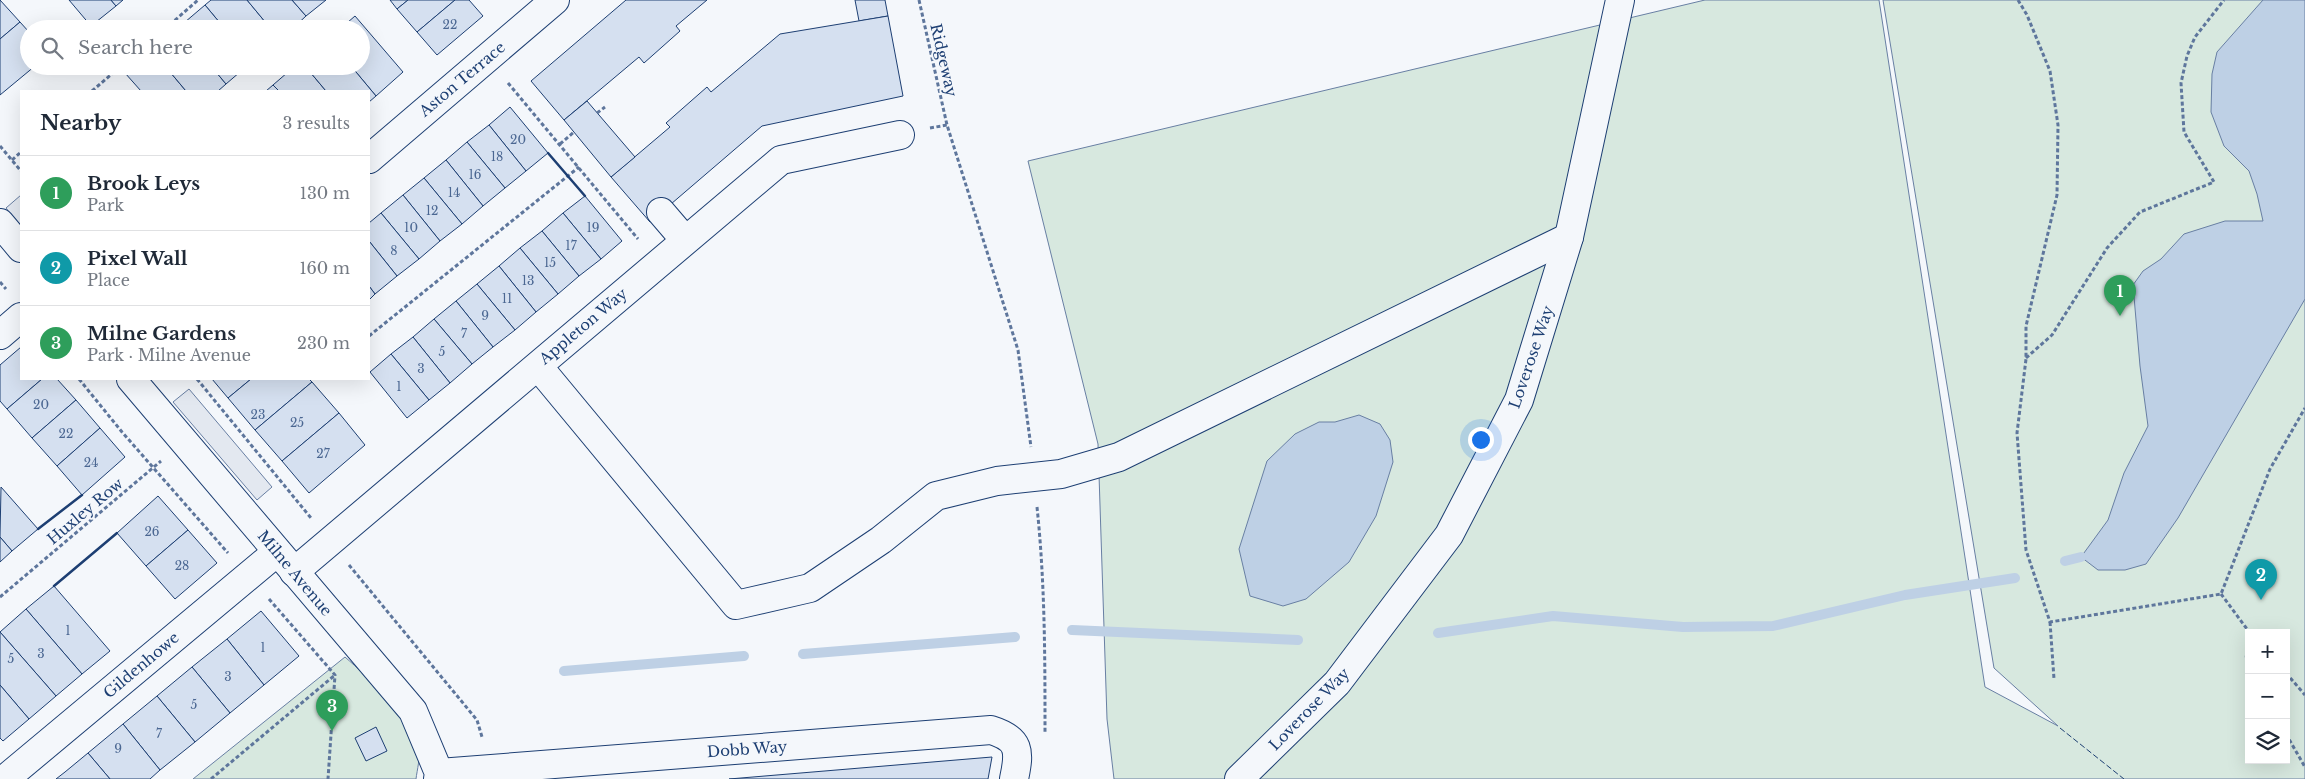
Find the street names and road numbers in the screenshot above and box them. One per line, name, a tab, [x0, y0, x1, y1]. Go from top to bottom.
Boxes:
street label: Ridgeway	[926, 22, 962, 99]
street label: Aston Terrace	[414, 38, 509, 121]
street label: Appleton Way	[534, 283, 631, 369]
street label: Loverose Way	[1504, 303, 1558, 411]
street label: Huxley Row	[43, 474, 127, 548]
street label: Milne Avenue	[254, 526, 336, 620]
street label: Gildenhowe	[99, 628, 183, 702]
street label: Loverose Way	[1265, 663, 1354, 754]
street label: Dobb Way	[706, 737, 788, 761]

